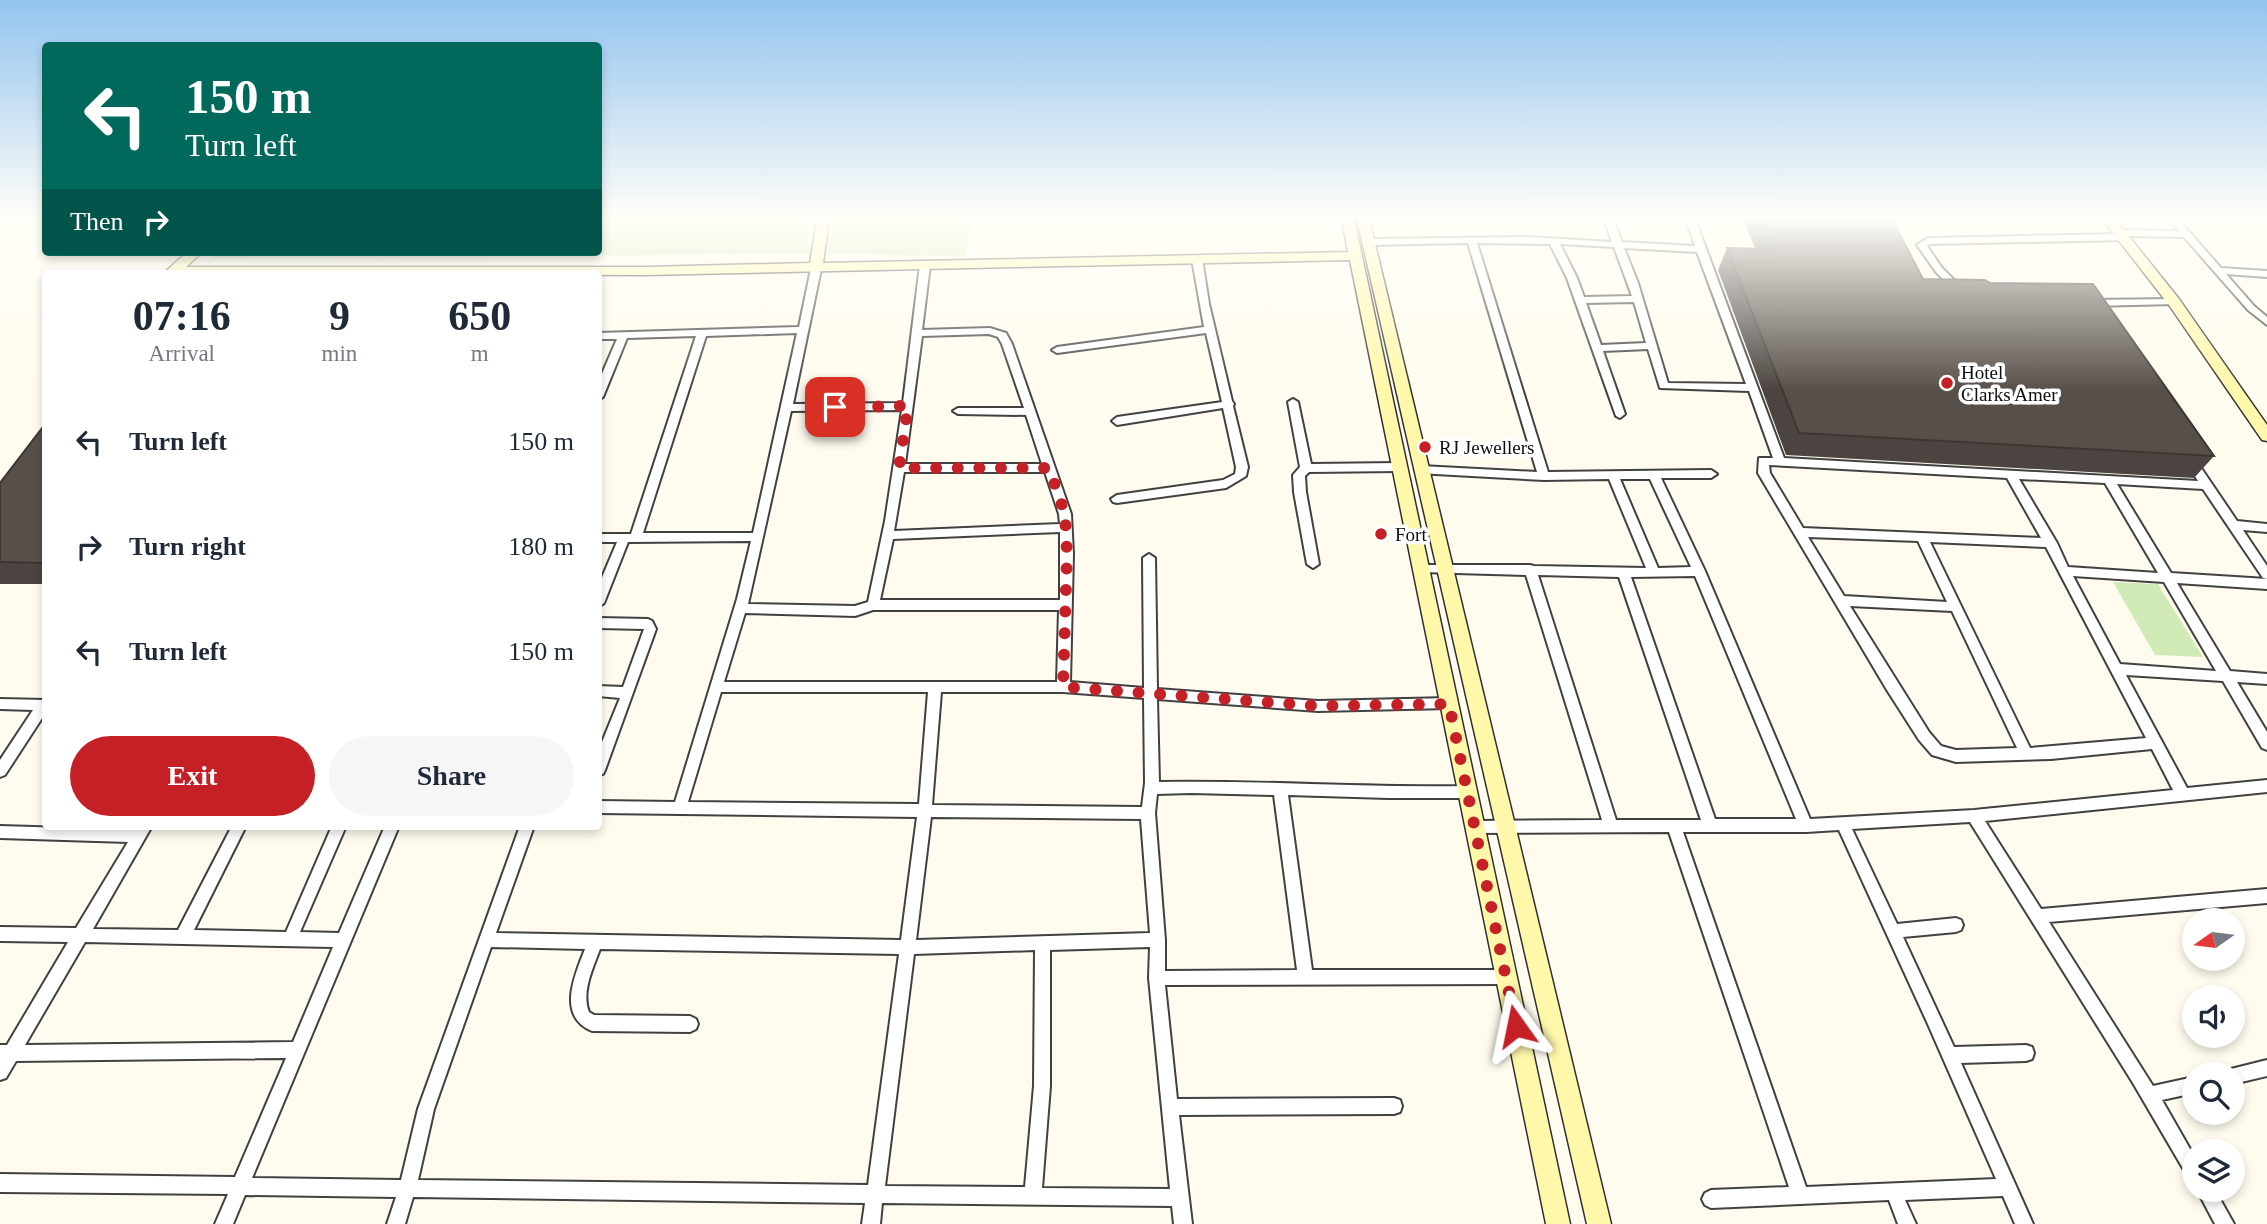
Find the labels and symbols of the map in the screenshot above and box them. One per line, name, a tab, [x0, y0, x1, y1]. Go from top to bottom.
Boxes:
place label: Hotel Clarks Amer	[1961, 362, 2058, 405]
marker: Hotel Clarks Amer	[1939, 375, 1955, 391]
pin	[805, 377, 865, 437]
place label: RJ Jewellers	[1439, 437, 1535, 458]
marker: RJ Jewellers	[1417, 439, 1433, 455]
place label: Fort	[1395, 524, 1427, 545]
marker: Fort	[1373, 526, 1389, 542]
north arrow	[2182, 908, 2245, 971]
position arrow	[1479, 989, 1553, 1063]

